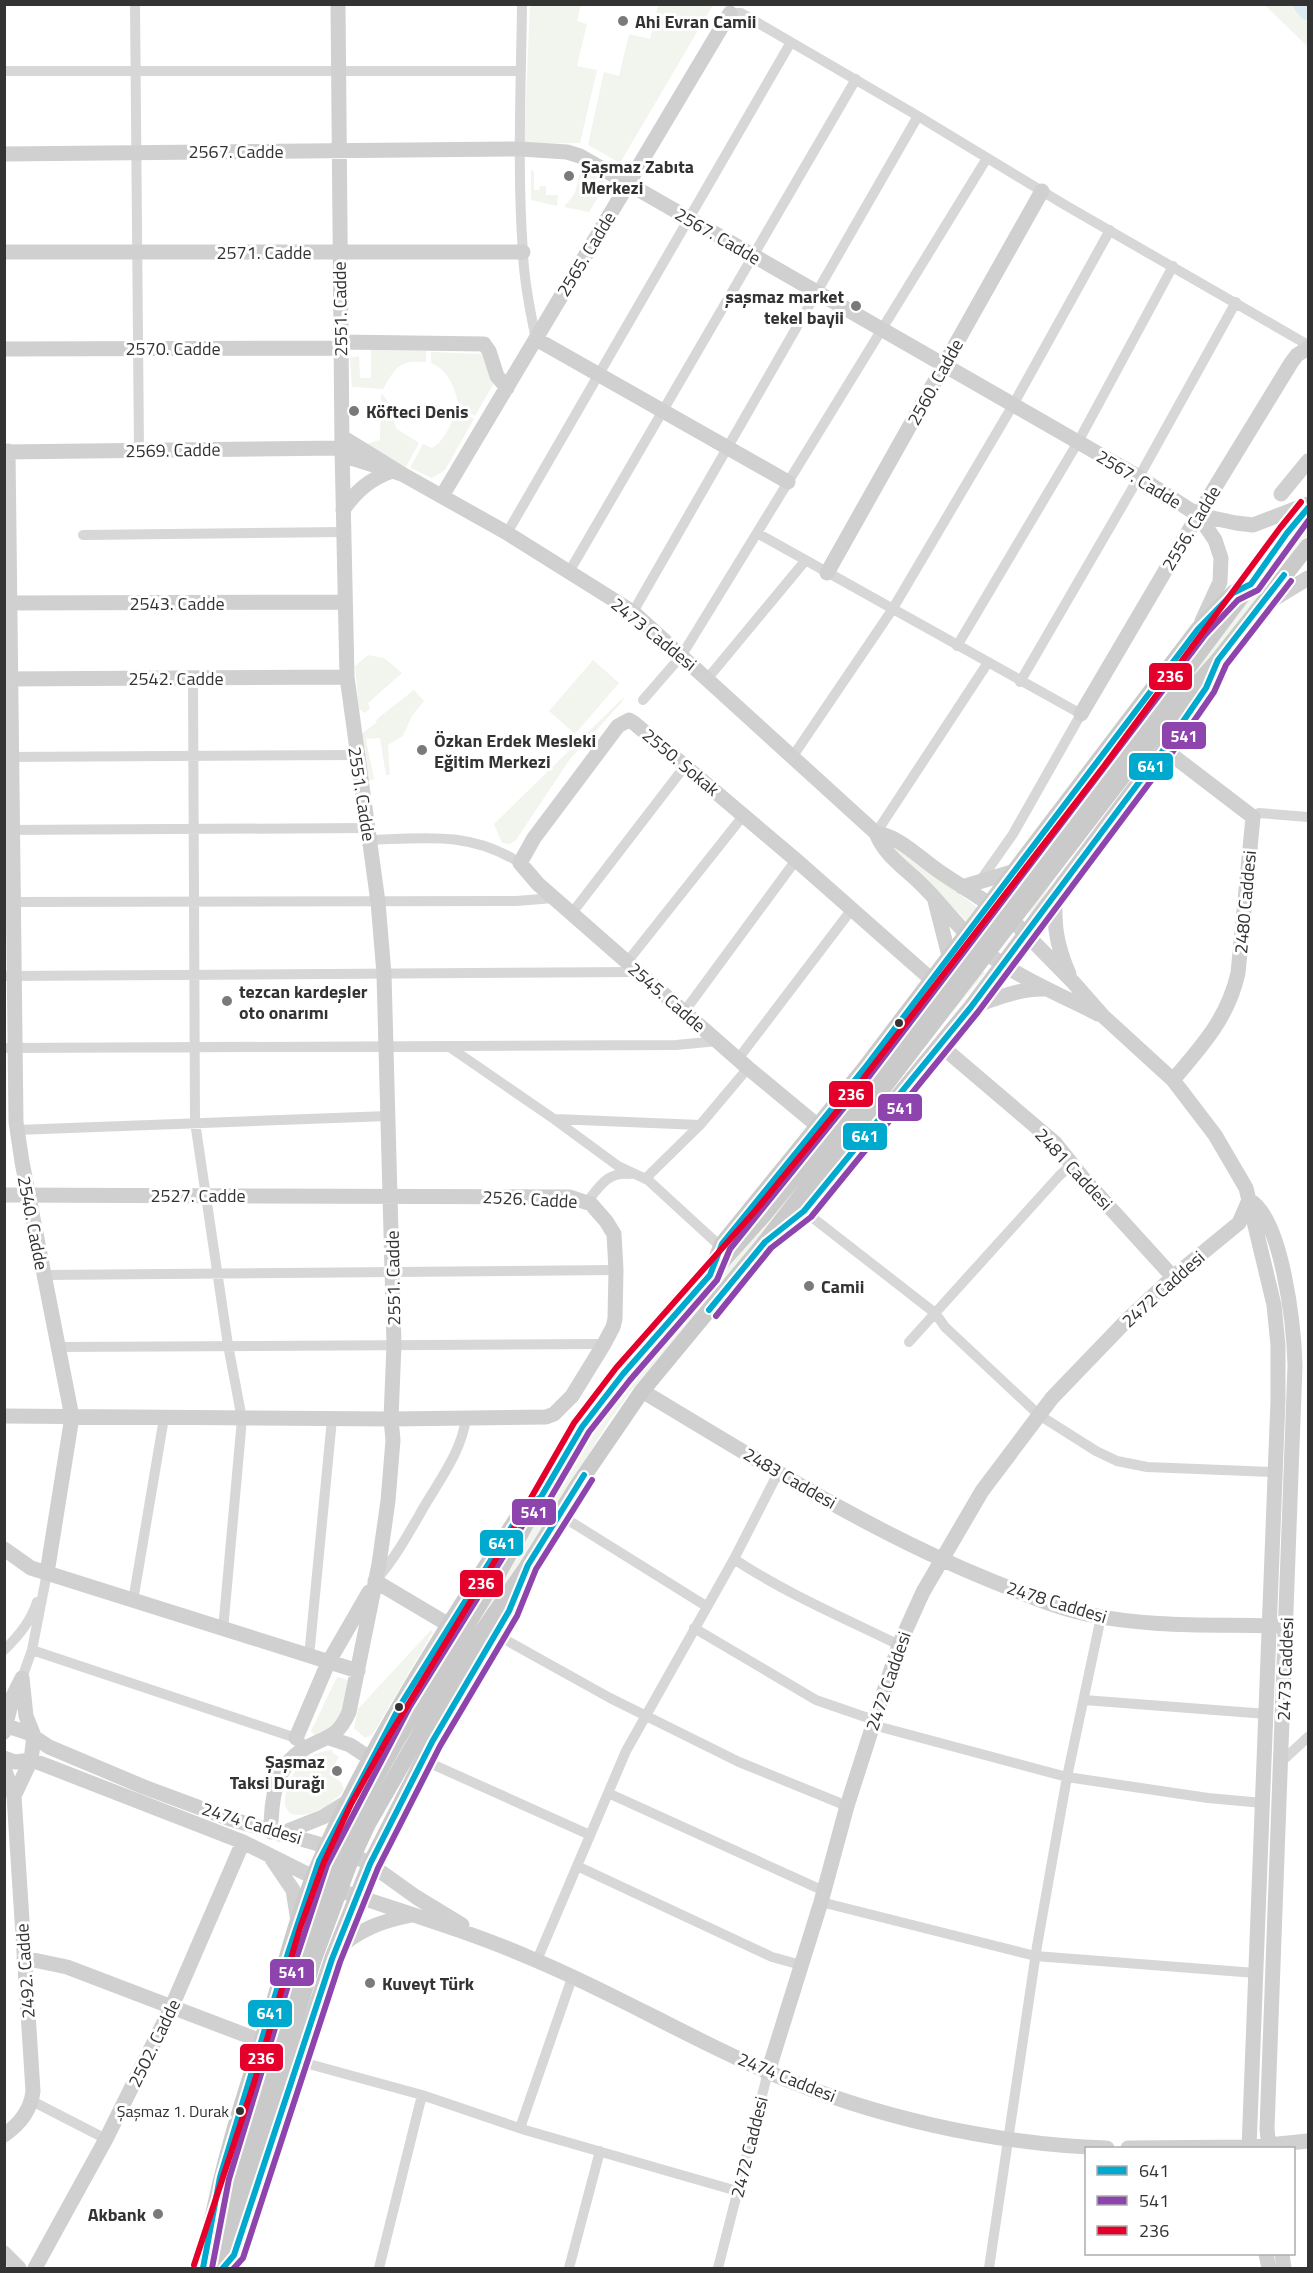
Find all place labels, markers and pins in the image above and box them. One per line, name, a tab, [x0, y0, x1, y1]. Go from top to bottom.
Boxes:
place label: Ahi Evran Camii	[635, 8, 757, 35]
marker: Ahi Evran Camii	[616, 14, 630, 28]
place label: Şaşmaz Zabıta Merkezi	[581, 153, 694, 201]
marker: Şaşmaz Zabıta Merkezi	[562, 169, 576, 183]
place label: şaşmaz market tekel bayii	[725, 283, 844, 331]
marker: şaşmaz market tekel bayii	[849, 299, 863, 313]
place label: Köfteci Denis	[366, 398, 469, 425]
marker: Köfteci Denis	[347, 404, 361, 418]
place label: Özkan Erdek Mesleki Eğitim Merkezi	[434, 727, 596, 775]
marker: Özkan Erdek Mesleki Eğitim Merkezi	[415, 743, 429, 757]
place label: tezcan kardeşler oto onarımı	[239, 978, 368, 1026]
marker: tezcan kardeşler oto onarımı	[220, 994, 234, 1008]
unlabelled marker	[893, 1017, 905, 1029]
place label: Camii	[821, 1273, 864, 1300]
marker: Camii	[802, 1279, 816, 1293]
unlabelled marker	[393, 1701, 405, 1713]
place label: Şaşmaz Taksi Durağı	[230, 1748, 325, 1796]
marker: Şaşmaz Taksi Durağı	[330, 1764, 344, 1778]
place label: Kuveyt Türk	[382, 1970, 475, 1997]
marker: Kuveyt Türk	[363, 1976, 377, 1990]
place label: Şaşmaz 1. Durak	[117, 2099, 229, 2123]
marker: Şaşmaz 1. Durak	[234, 2105, 246, 2117]
place label: Akbank	[88, 2201, 147, 2228]
marker: Akbank	[151, 2207, 165, 2221]

